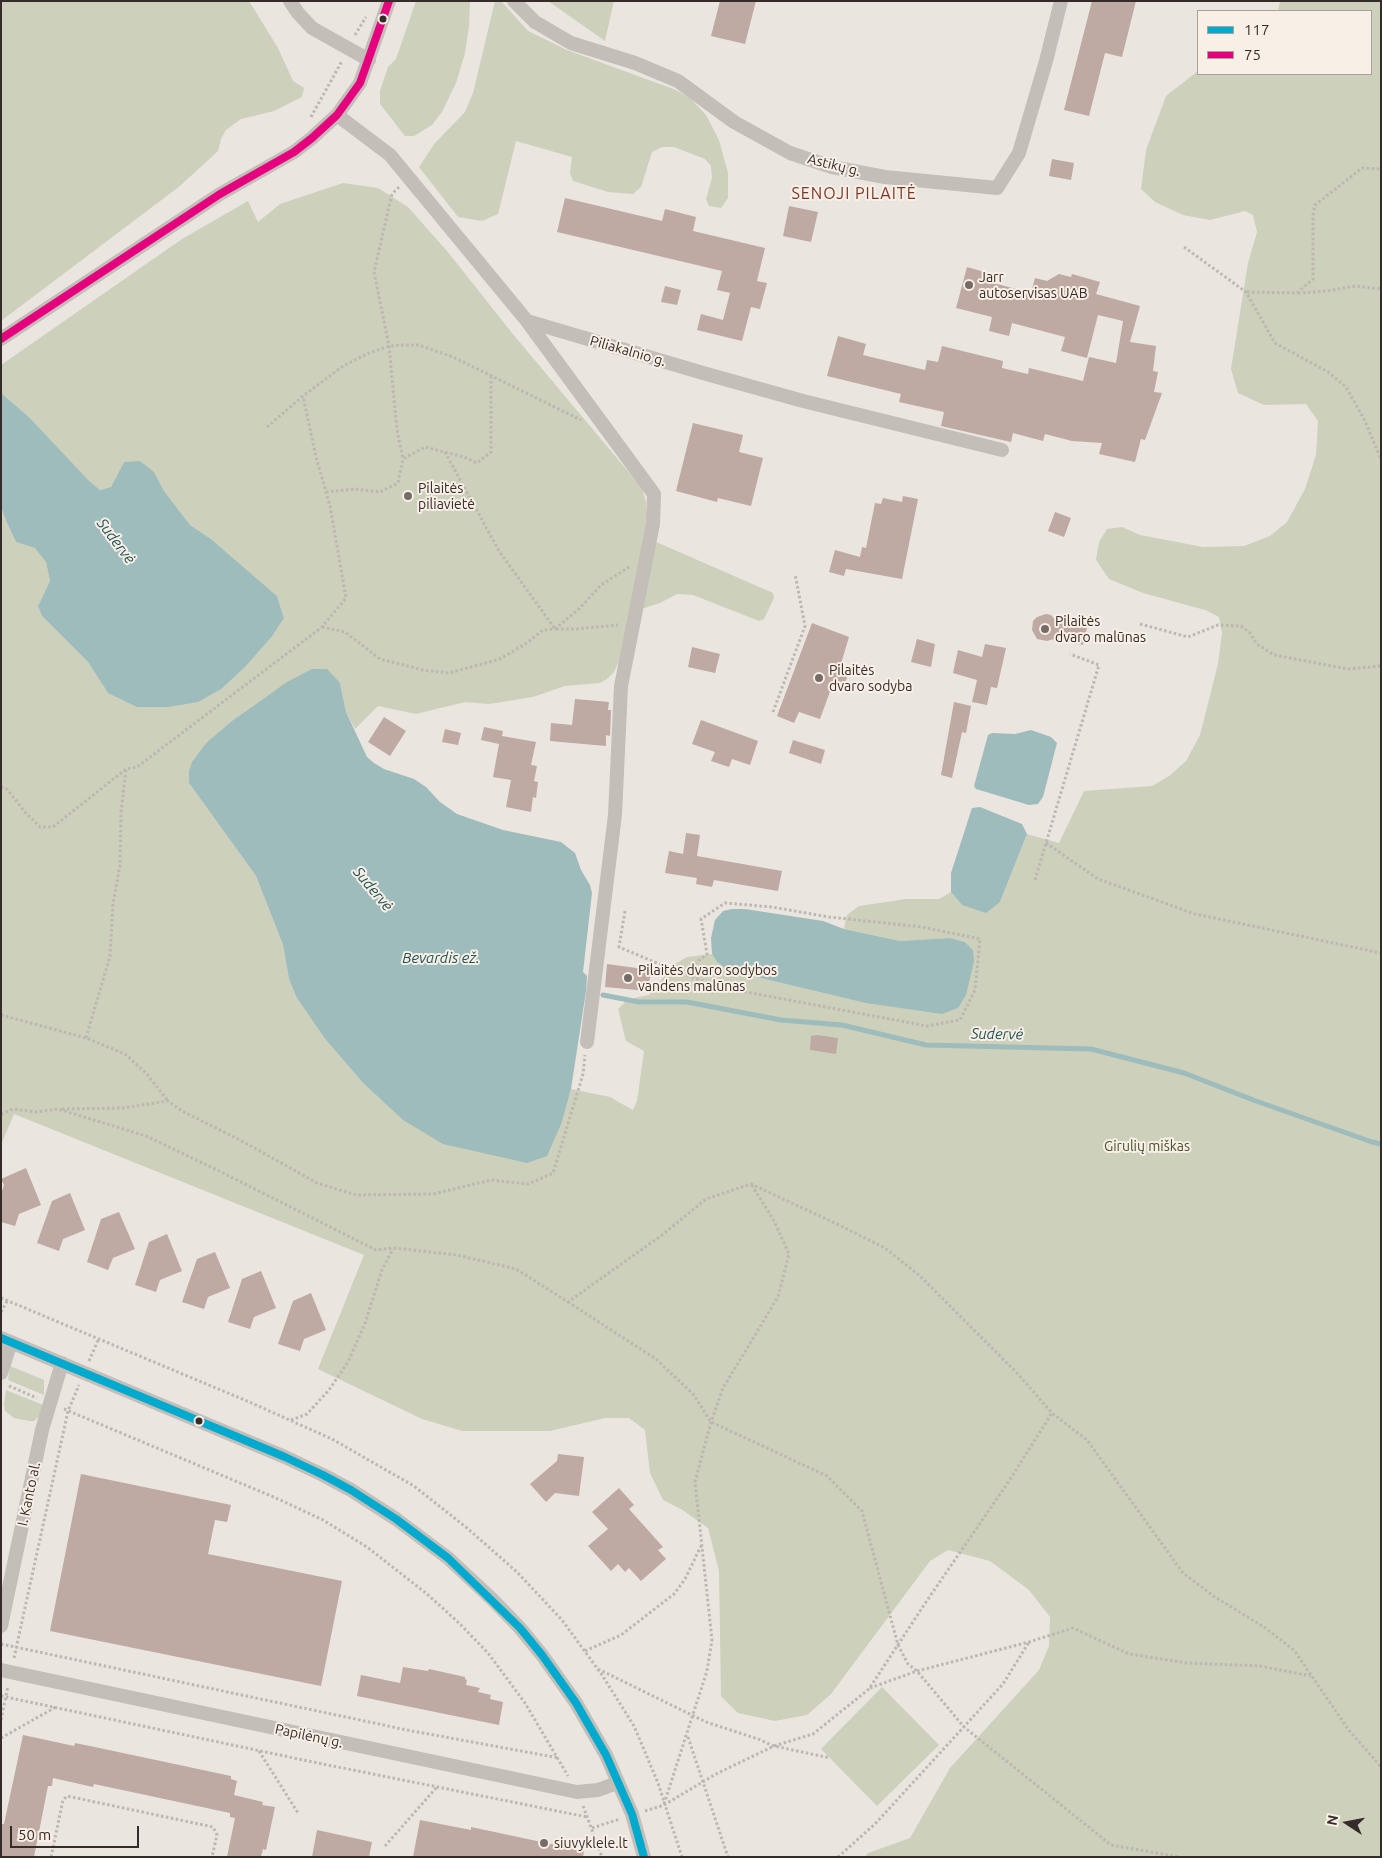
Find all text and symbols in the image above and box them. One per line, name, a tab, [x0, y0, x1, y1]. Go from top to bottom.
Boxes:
legend	[1197, 10, 1372, 75]
unlabelled marker	[378, 14, 388, 24]
text: 117	[1244, 21, 1269, 38]
text: 75	[1244, 46, 1261, 63]
street label: Astikų g.	[806, 150, 862, 180]
district label: SENOJI PILAITĖ	[790, 184, 918, 204]
place label: Jarr autoservisas UAB	[979, 269, 1088, 302]
marker: Jarr autoservisas UAB	[963, 279, 975, 291]
street label: Piliakalnio g.	[588, 332, 668, 370]
place label: Pilaitės piliavietė	[418, 480, 475, 512]
marker: Pilaitės piliavietė	[402, 490, 414, 502]
water label: Sudervė	[93, 515, 139, 567]
place label: Pilaitės dvaro malūnas	[1055, 613, 1146, 646]
marker: Pilaitės dvaro malūnas	[1039, 623, 1051, 635]
place label: Pilaitės dvaro sodyba	[829, 662, 912, 694]
marker: Pilaitės dvaro sodyba	[813, 672, 825, 684]
water label: Sudervė	[349, 863, 397, 915]
water label: Bevardis ež.	[402, 949, 480, 967]
place label: Pilaitės dvaro sodybos vandens malūnas	[638, 962, 777, 994]
marker: Pilaitės dvaro sodybos vandens malūnas	[622, 972, 634, 984]
water label: Sudervė	[971, 1025, 1023, 1043]
park label: Girulių miškas	[1104, 1138, 1190, 1154]
unlabelled marker	[194, 1416, 204, 1426]
street label: I. Kanto al.	[14, 1460, 44, 1528]
street label: Papilėnų g.	[273, 1721, 345, 1751]
north arrow	[1322, 1798, 1372, 1848]
text: N	[1323, 1813, 1341, 1827]
scale bar	[12, 1816, 141, 1848]
text: 50 m	[18, 1826, 51, 1843]
place label: siuvyklele.lt	[554, 1835, 628, 1851]
marker: siuvyklele.lt	[538, 1837, 550, 1849]

